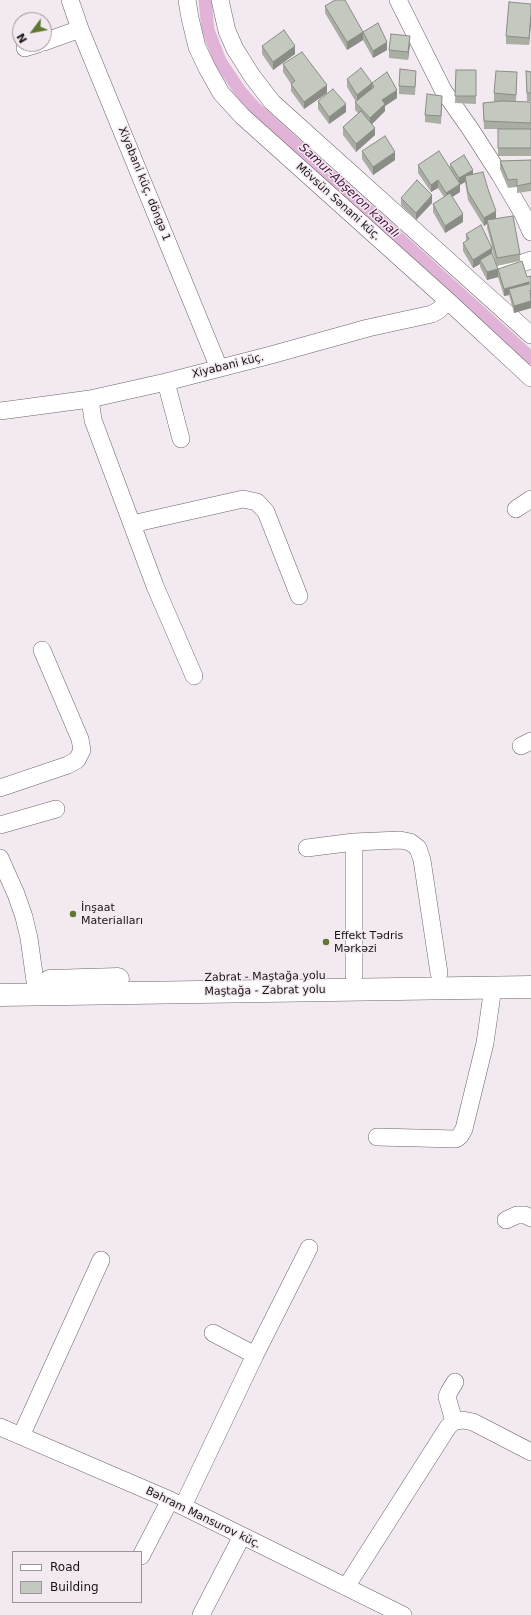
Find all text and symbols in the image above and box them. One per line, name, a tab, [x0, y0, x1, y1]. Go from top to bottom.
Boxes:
north arrow	[12, 12, 52, 52]
text: N	[14, 31, 30, 45]
street label: Xiyabani küç. döngə 1	[115, 125, 173, 243]
water label: Samur-Abşeron kanalı	[296, 141, 402, 241]
street label: Mövsün Sənani küç.	[293, 160, 383, 244]
street label: Xiyabani küç.	[191, 351, 265, 381]
place label: İnşaat Materialları	[81, 901, 143, 927]
marker: İnşaat Materialları	[68, 909, 78, 919]
place label: Effekt Tədris Mərkəzi	[334, 929, 403, 955]
marker: Effekt Tədris Mərkəzi	[321, 937, 331, 947]
street label: Zabrat - Maştağa yolu	[204, 969, 326, 985]
street label: Maştağa - Zabrat yolu	[204, 983, 326, 999]
street label: Bəhram Mansurov küç.	[143, 1484, 263, 1552]
legend	[12, 1551, 142, 1603]
text: Road	[50, 1560, 80, 1574]
text: Building	[50, 1580, 99, 1594]

